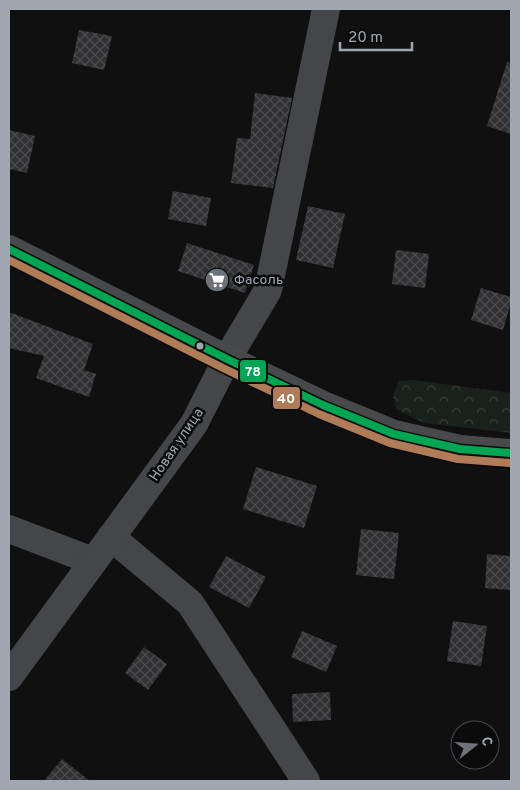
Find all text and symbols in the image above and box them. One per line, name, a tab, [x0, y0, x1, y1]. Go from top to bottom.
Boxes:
scale bar	[340, 20, 412, 52]
text: 20 m	[348, 29, 383, 48]
supermarket icon: Фасоль	[204, 267, 230, 293]
place label: Фасоль	[234, 272, 283, 289]
unlabelled marker	[195, 341, 205, 351]
line badge: 78	[239, 359, 267, 383]
text: 78	[245, 364, 261, 381]
line badge: 40	[272, 386, 301, 410]
text: 40	[277, 391, 295, 408]
street label: Новая улица	[146, 405, 208, 485]
north arrow	[450, 720, 500, 770]
text: С	[477, 735, 495, 748]

